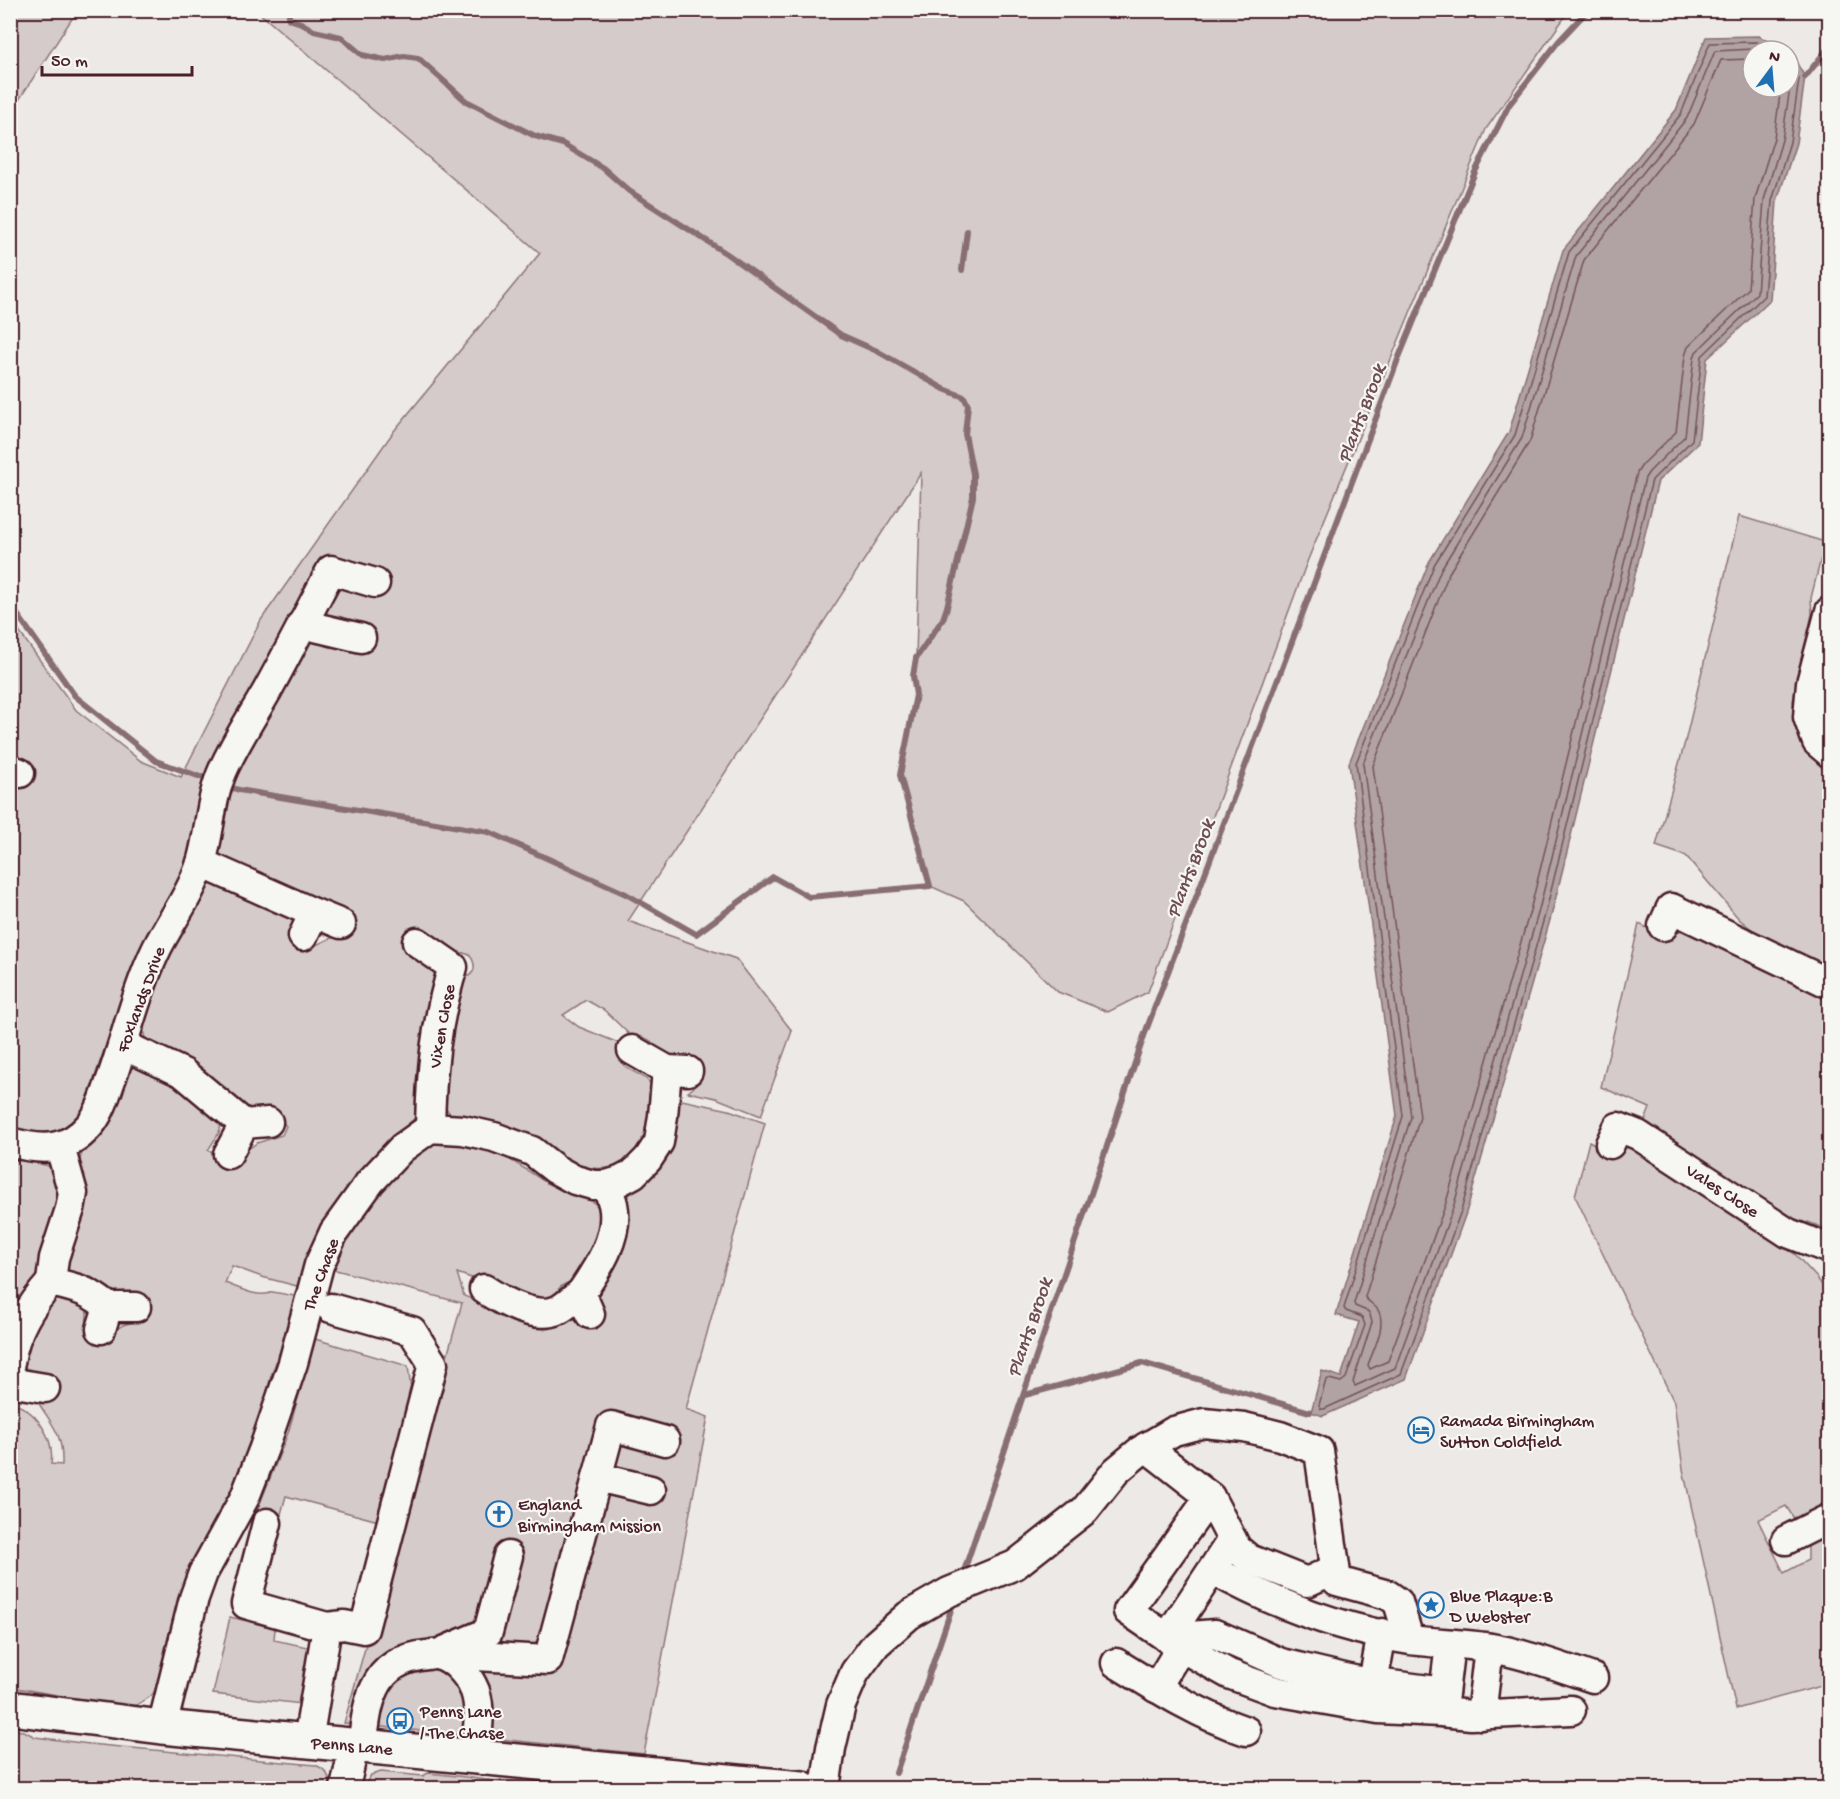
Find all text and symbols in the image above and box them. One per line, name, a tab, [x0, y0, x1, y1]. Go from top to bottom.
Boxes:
scale bar	[42, 39, 192, 77]
north arrow	[1741, 39, 1801, 99]
text: N	[1767, 47, 1782, 69]
text: 50 m	[51, 52, 88, 73]
water label: Plants Brook	[1334, 360, 1393, 467]
water label: Plants Brook	[1163, 815, 1222, 922]
street label: Foxlands Drive	[113, 943, 171, 1057]
street label: Vixen Close	[426, 982, 461, 1071]
street label: Vales Close	[1680, 1160, 1763, 1224]
street label: The Chase	[299, 1235, 345, 1315]
water label: Plants Brook	[1004, 1274, 1060, 1381]
place label: Ramada Birmingham Sutton Coldfield	[1440, 1412, 1595, 1454]
hotel icon: Ramada Birmingham Sutton Coldfield	[1406, 1415, 1436, 1445]
place label: England Birmingham Mission	[517, 1496, 662, 1538]
church icon: England Birmingham Mission	[484, 1499, 514, 1529]
place label: Blue Plaque:B D Webster	[1449, 1587, 1553, 1629]
place icon: Blue Plaque:B D Webster	[1416, 1590, 1446, 1620]
place label: Penns Lane / The Chase	[419, 1703, 505, 1745]
bus stop icon: Penns Lane / The Chase	[385, 1706, 415, 1736]
street label: Penns Lane	[309, 1733, 394, 1762]

